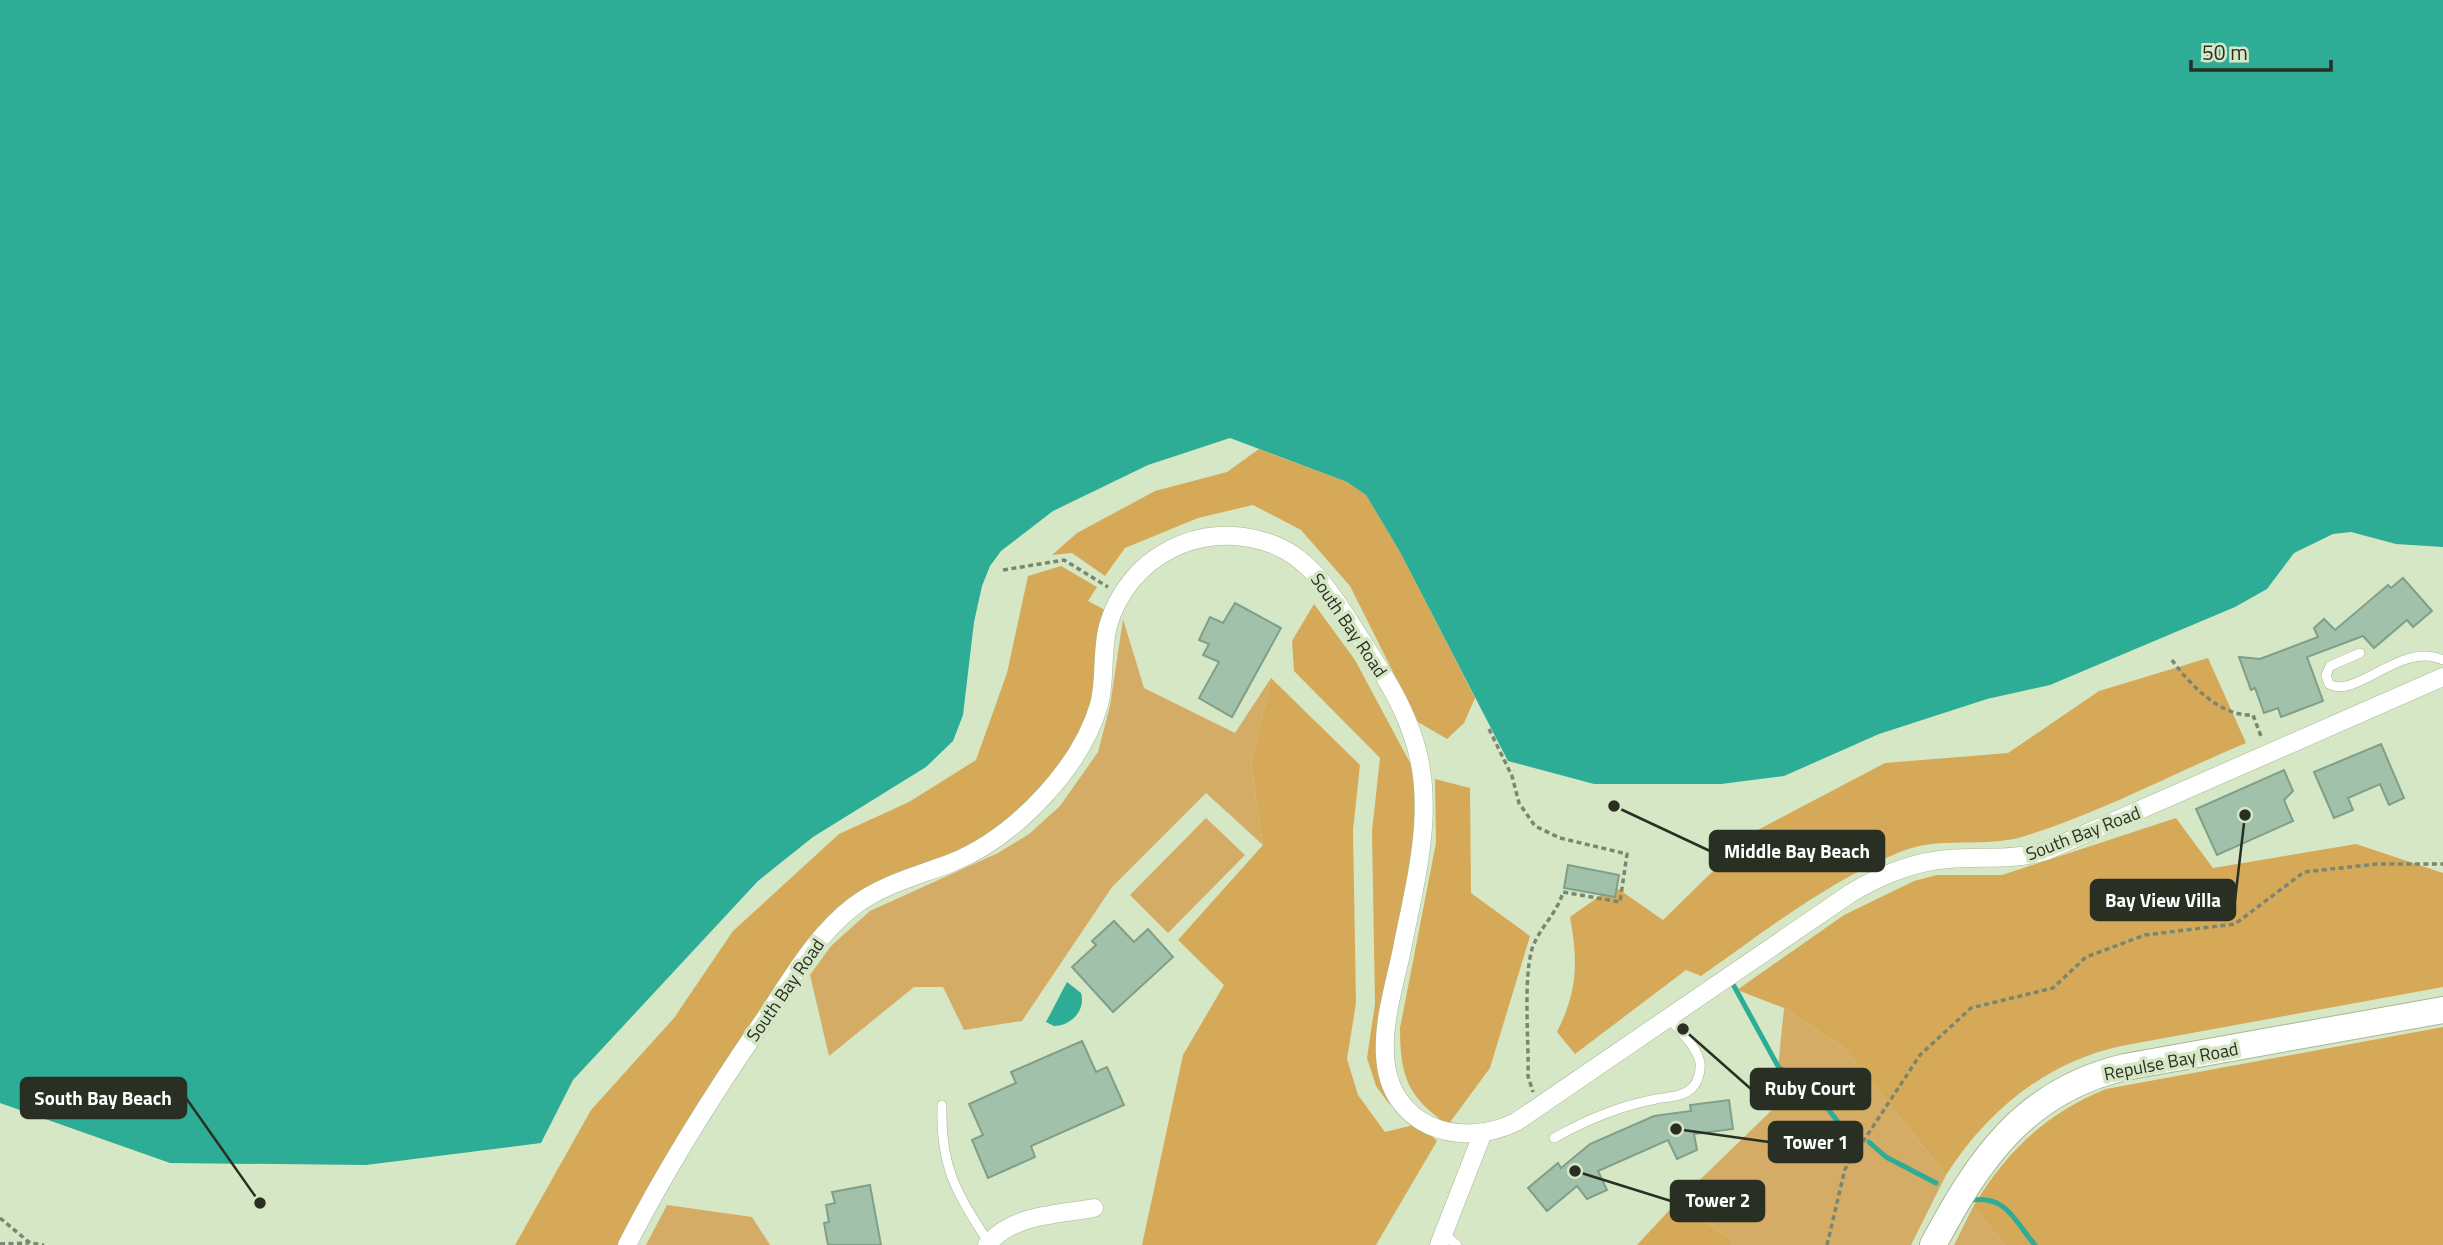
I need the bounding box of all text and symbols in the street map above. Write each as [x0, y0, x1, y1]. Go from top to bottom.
scale bar [2191, 28, 2331, 72]
text: 50 m [2202, 36, 2248, 68]
street label: South Bay Road [1304, 568, 1394, 682]
street label: South Bay Road [2022, 799, 2144, 867]
callout: Middle Bay Beach [1710, 831, 1884, 871]
text: Middle Bay Beach [1724, 836, 1870, 865]
callout: Bay View Villa [2091, 880, 2235, 920]
text: Bay View Villa [2105, 885, 2221, 914]
street label: South Bay Road [739, 933, 831, 1047]
street label: Repulse Bay Road [2102, 1035, 2240, 1087]
callout: Ruby Court [1751, 1069, 1870, 1109]
text: Ruby Court [1765, 1073, 1856, 1102]
callout: South Bay Beach [21, 1078, 186, 1118]
text: South Bay Beach [34, 1083, 172, 1112]
callout: Tower 1 [1769, 1122, 1862, 1162]
text: Tower 1 [1783, 1127, 1849, 1156]
callout: Tower 2 [1671, 1181, 1764, 1221]
text: Tower 2 [1685, 1185, 1751, 1214]

